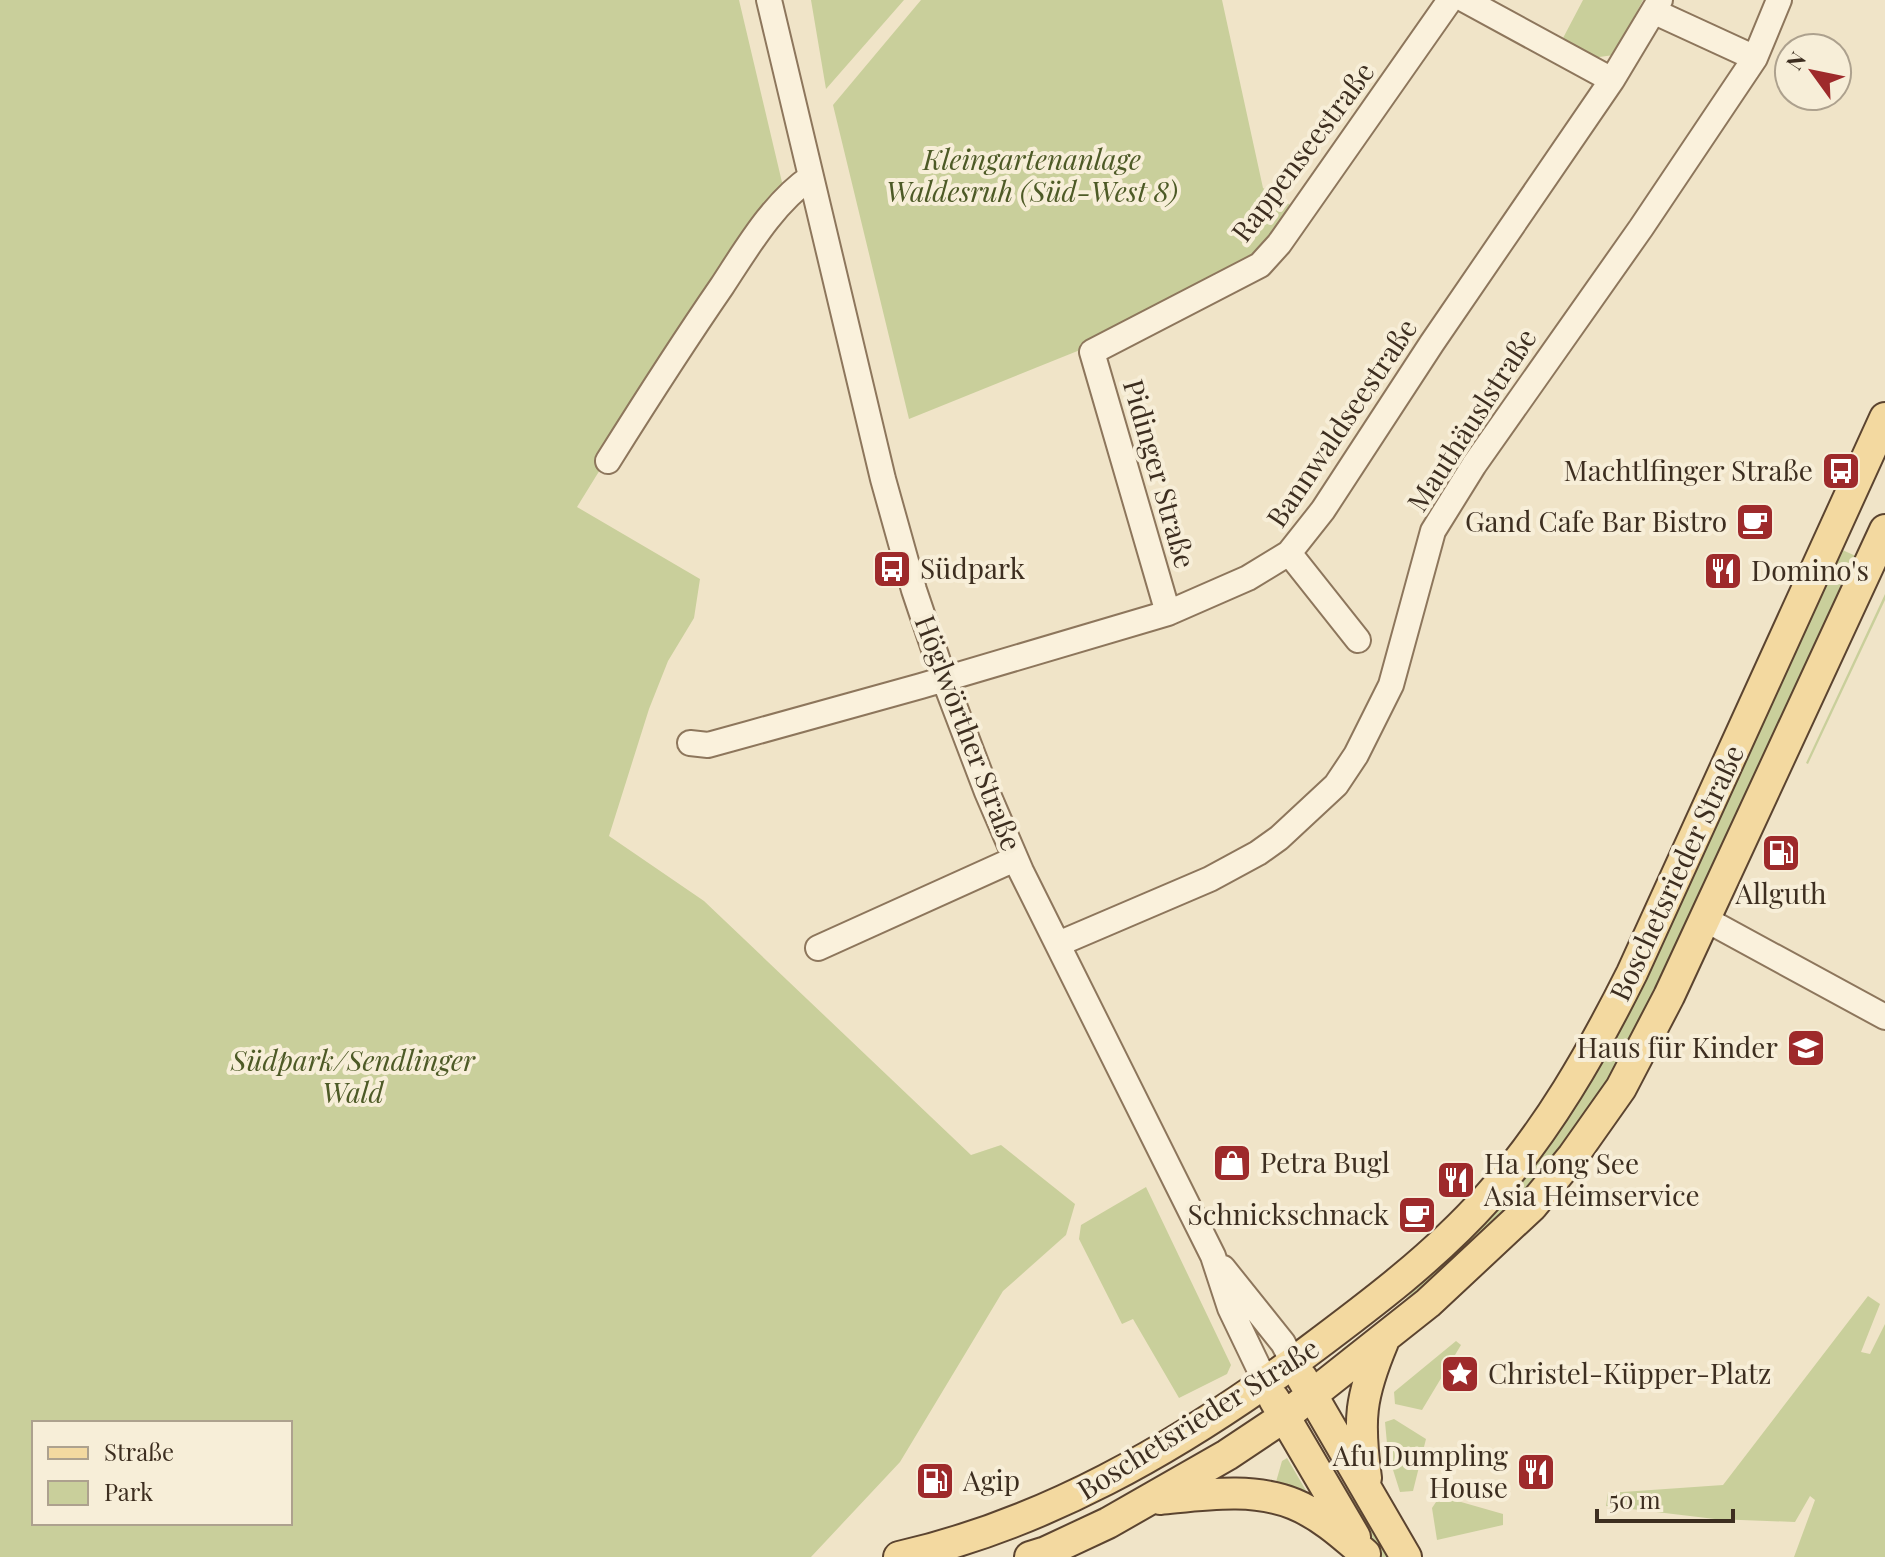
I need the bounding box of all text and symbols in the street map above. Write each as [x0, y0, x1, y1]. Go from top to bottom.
north arrow [1773, 32, 1853, 112]
text: N [1778, 46, 1812, 75]
street label: Rappenseestraße [1222, 54, 1381, 248]
park label: Kleingartenanlage Waldesruh (Süd-West 8) [886, 140, 1178, 209]
street label: Bannwaldseestraße [1257, 311, 1424, 534]
street label: Mauthäuslstraße [1398, 321, 1544, 518]
street label: Pidinger Straße [1116, 375, 1205, 572]
bus stop icon: Machtlfinger Straße [1820, 450, 1862, 492]
place label: Machtlfinger Straße [1564, 451, 1813, 488]
cafe icon: Gand Cafe Bar Bistro [1734, 501, 1776, 543]
place label: Gand Cafe Bar Bistro [1465, 502, 1727, 539]
bus stop icon: Südpark [871, 548, 913, 590]
place label: Südpark [920, 549, 1026, 586]
restaurant icon: Domino's [1702, 550, 1744, 592]
place label: Domino's [1751, 551, 1869, 588]
street label: Höglwörther Straße [907, 609, 1031, 855]
street label: Boschetsrieder Straße [1600, 739, 1751, 1006]
fuel station icon: Allguth [1760, 832, 1802, 874]
place label: Allguth [1734, 874, 1827, 911]
school or university icon: Haus für Kinder [1785, 1027, 1827, 1069]
place label: Haus für Kinder [1577, 1028, 1779, 1065]
park label: Südpark/Sendlinger Wald [230, 1041, 476, 1110]
shop icon: Petra Bugl [1211, 1142, 1253, 1184]
place label: Petra Bugl [1260, 1143, 1390, 1180]
place label: Ha Long See Asia Heimservice [1483, 1144, 1700, 1213]
restaurant icon: Ha Long See Asia Heimservice [1435, 1159, 1477, 1201]
cafe icon: Schnickschnack [1396, 1194, 1438, 1236]
place label: Schnickschnack [1188, 1195, 1390, 1232]
street label: Boschetsrieder Straße [1070, 1328, 1325, 1507]
place icon: Christel-Küpper-Platz [1439, 1353, 1481, 1395]
place label: Christel-Küpper-Platz [1488, 1354, 1771, 1391]
legend [32, 1421, 292, 1525]
text: Straße [104, 1435, 174, 1467]
place label: Afu Dumpling House [1332, 1436, 1508, 1505]
restaurant icon: Afu Dumpling House [1515, 1451, 1557, 1493]
fuel station icon: Agip [914, 1460, 956, 1502]
place label: Agip [962, 1461, 1020, 1498]
scale bar [1597, 1473, 1733, 1523]
text: Park [104, 1475, 154, 1507]
text: 50 m [1609, 1483, 1661, 1515]

